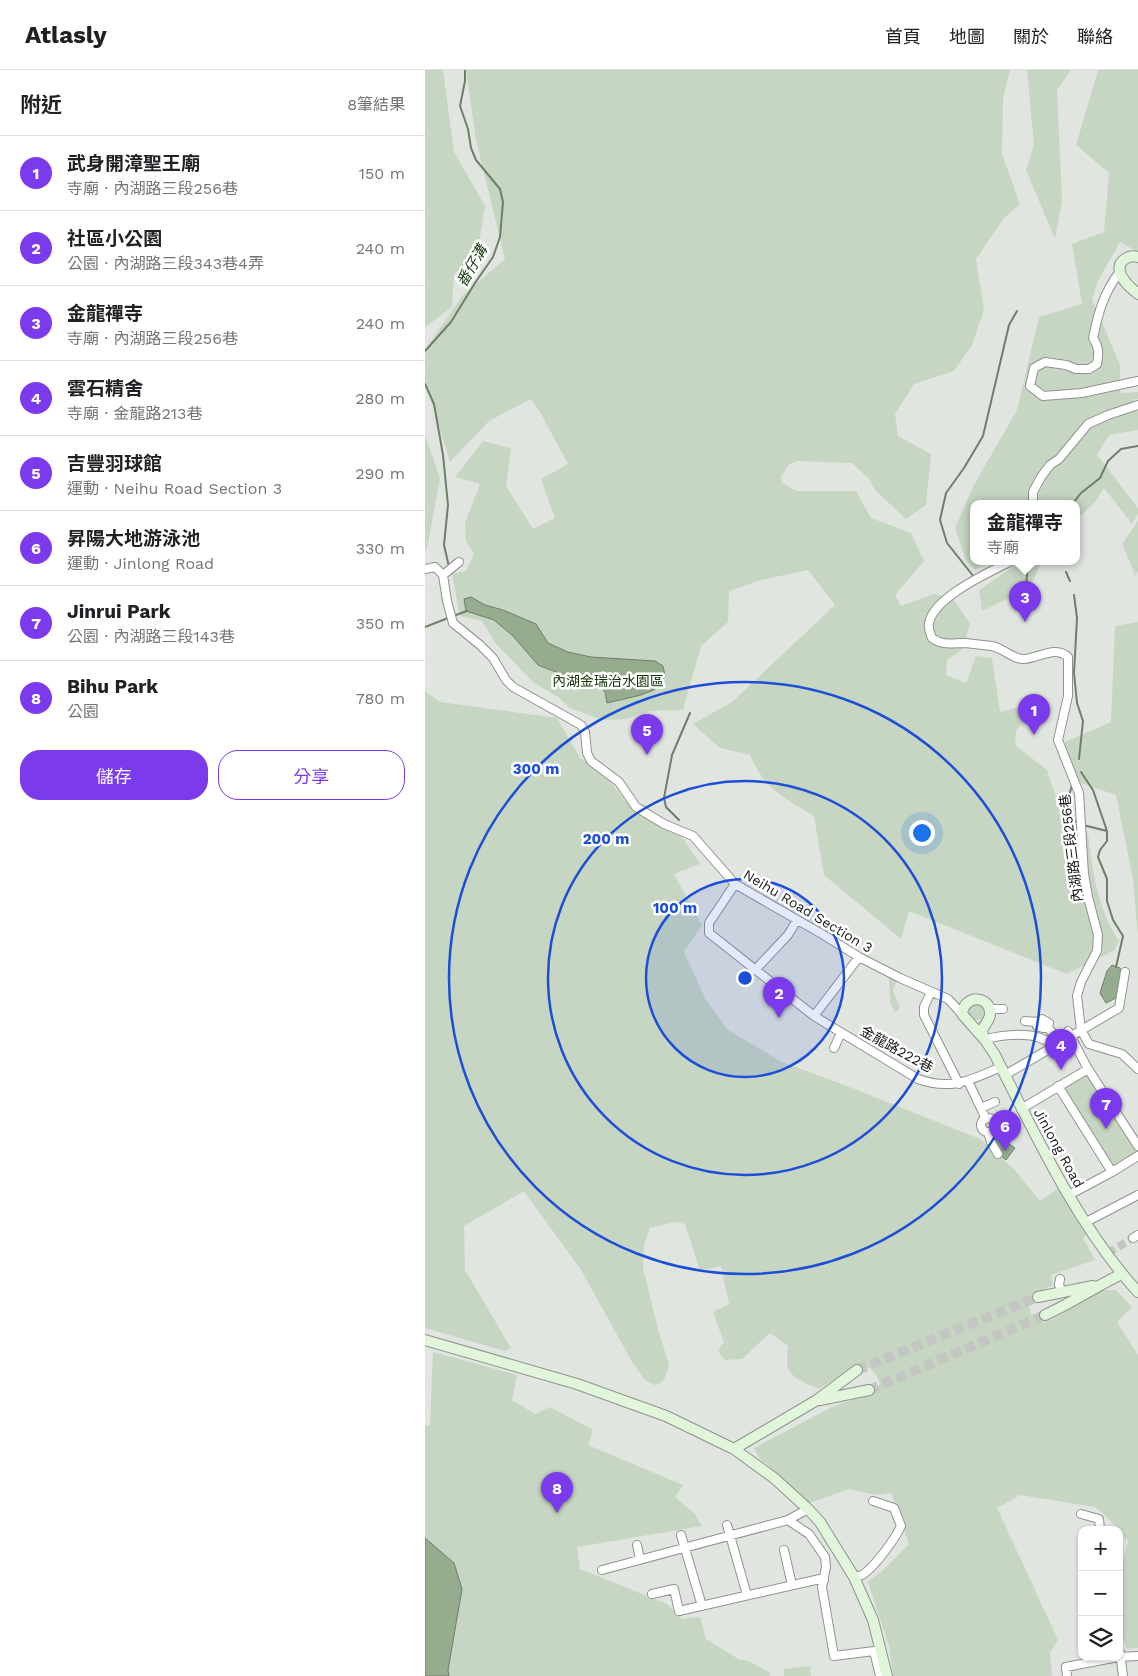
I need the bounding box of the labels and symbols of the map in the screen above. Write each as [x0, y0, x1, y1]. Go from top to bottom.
water label: 番仔溝 [453, 240, 492, 290]
pin: 3 [1009, 581, 1041, 622]
park label: 內湖金瑞治水園區 [552, 673, 664, 689]
pin: 1 [1018, 694, 1050, 735]
pin: 5 [631, 714, 663, 755]
text: 300 m [513, 760, 559, 778]
street label: 內湖路三段256巷 [1056, 793, 1086, 903]
your location [909, 820, 935, 846]
text: 200 m [583, 830, 629, 848]
street label: Neihu Road Section 3 [741, 866, 875, 956]
text: 100 m [653, 899, 697, 917]
centre of rings [736, 969, 754, 987]
pin: 2 [763, 977, 795, 1018]
street label: 金龍路222巷 [858, 1022, 936, 1076]
pin: 4 [1045, 1029, 1077, 1070]
pin: 7 [1090, 1088, 1122, 1129]
street label: Jinlong Road [1031, 1106, 1087, 1190]
pin: 6 [989, 1110, 1021, 1151]
pin: 8 [541, 1472, 573, 1513]

